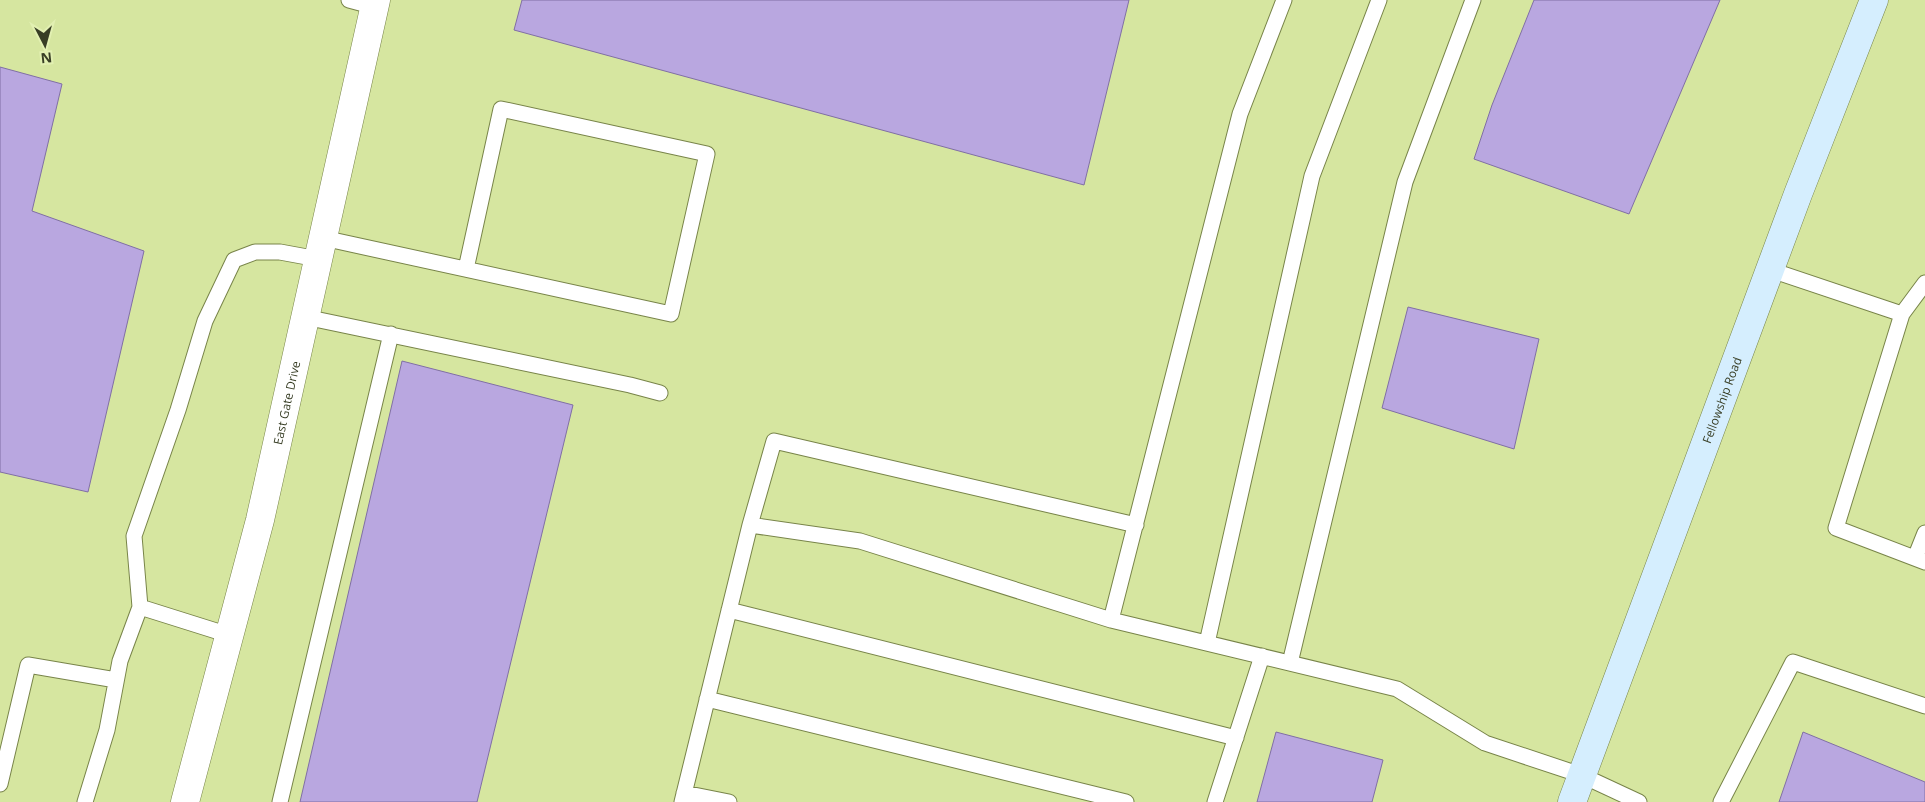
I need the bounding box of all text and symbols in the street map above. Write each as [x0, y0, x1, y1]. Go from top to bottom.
north arrow [20, 20, 70, 70]
text: N [40, 48, 53, 68]
street label: Fellowship Road [1698, 354, 1745, 445]
street label: East Gate Drive [269, 359, 304, 446]

